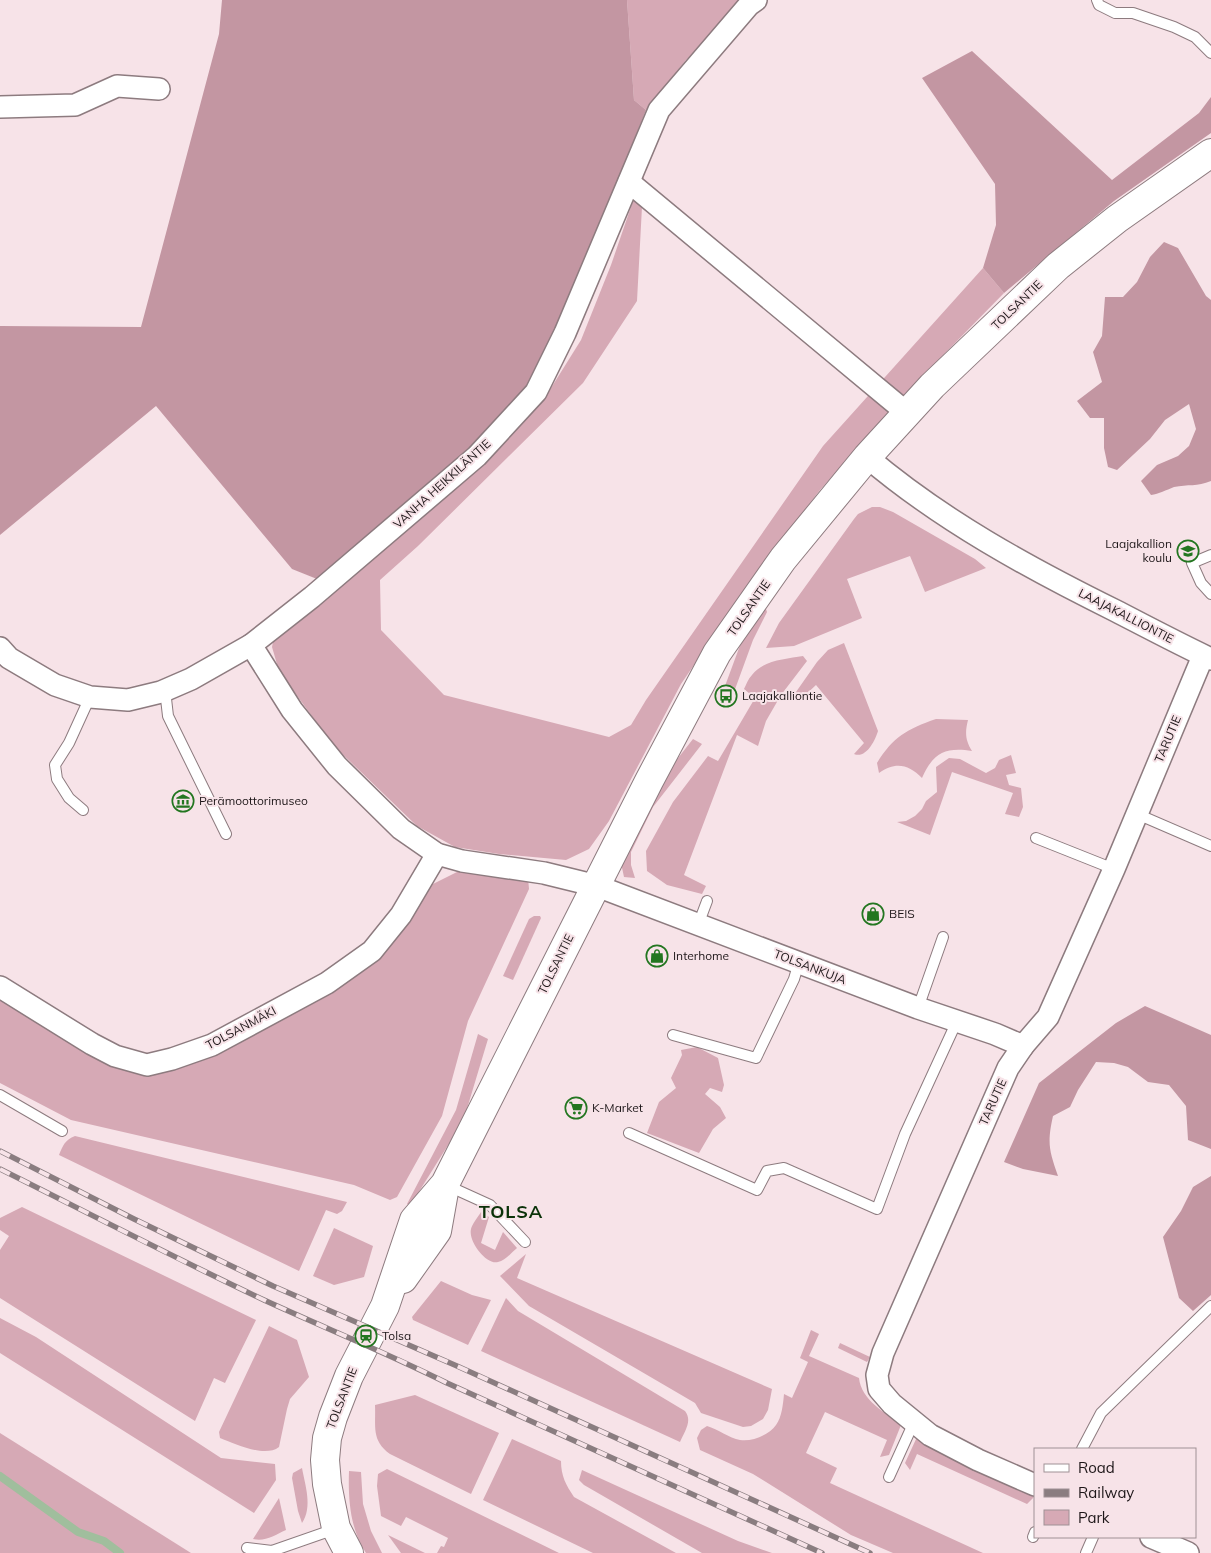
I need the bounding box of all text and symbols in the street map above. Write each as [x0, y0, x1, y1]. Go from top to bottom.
street label: TOLSANTIE [988, 277, 1045, 333]
street label: VANHA HEIKKILÄNTIE [390, 436, 493, 531]
place label: Laajakallion koulu [1105, 536, 1172, 565]
school or university icon: Laajakallion koulu [1176, 539, 1200, 563]
street label: TOLSANTIE [724, 577, 773, 639]
street label: LAAJAKALLIONTIE [1076, 585, 1176, 646]
bus stop icon: Laajakalliontie [714, 684, 738, 708]
place label: Laajakalliontie [742, 688, 822, 703]
street label: TARUTIE [1151, 713, 1184, 765]
museum icon: Perämoottorimuseo [171, 789, 195, 813]
place label: Perämoottorimuseo [199, 793, 308, 808]
shop icon: BEIS [861, 902, 885, 926]
place label: BEIS [889, 906, 915, 921]
street label: TOLSANTIE [535, 931, 577, 996]
shop icon: Interhome [645, 944, 669, 968]
street label: TOLSANKUJA [772, 946, 849, 987]
place label: Interhome [673, 948, 729, 963]
street label: TOLSANMÄKI [203, 1003, 278, 1052]
street label: TARUTIE [976, 1076, 1009, 1128]
supermarket icon: K-Market [564, 1096, 588, 1120]
place label: K-Market [592, 1100, 643, 1115]
district label: TOLSA [479, 1200, 543, 1223]
station icon: Tolsa [354, 1324, 378, 1348]
place label: Tolsa [382, 1328, 411, 1343]
street label: TOLSANTIE [323, 1365, 360, 1431]
legend [1034, 1448, 1196, 1538]
text: Road [1078, 1458, 1115, 1477]
text: Railway [1078, 1483, 1134, 1502]
text: Park [1078, 1508, 1110, 1527]

